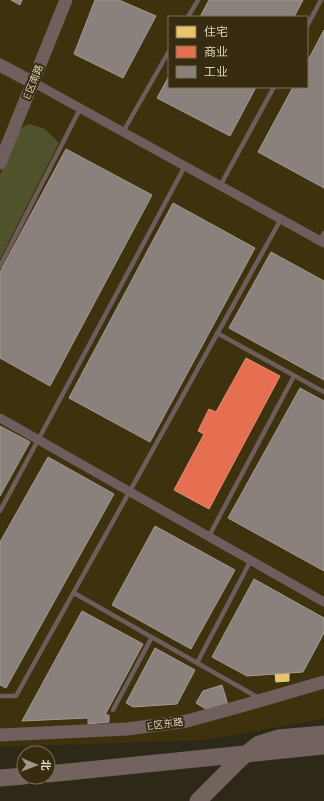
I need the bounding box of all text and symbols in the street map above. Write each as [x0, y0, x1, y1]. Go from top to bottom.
legend [168, 16, 308, 88]
text: 住宅 [204, 24, 228, 39]
text: 商业 [204, 44, 228, 59]
street label: E区南路 [20, 63, 46, 101]
text: 工业 [204, 64, 228, 79]
street label: E区东路 [146, 715, 184, 733]
north arrow [16, 745, 56, 785]
text: 北 [39, 760, 53, 771]

